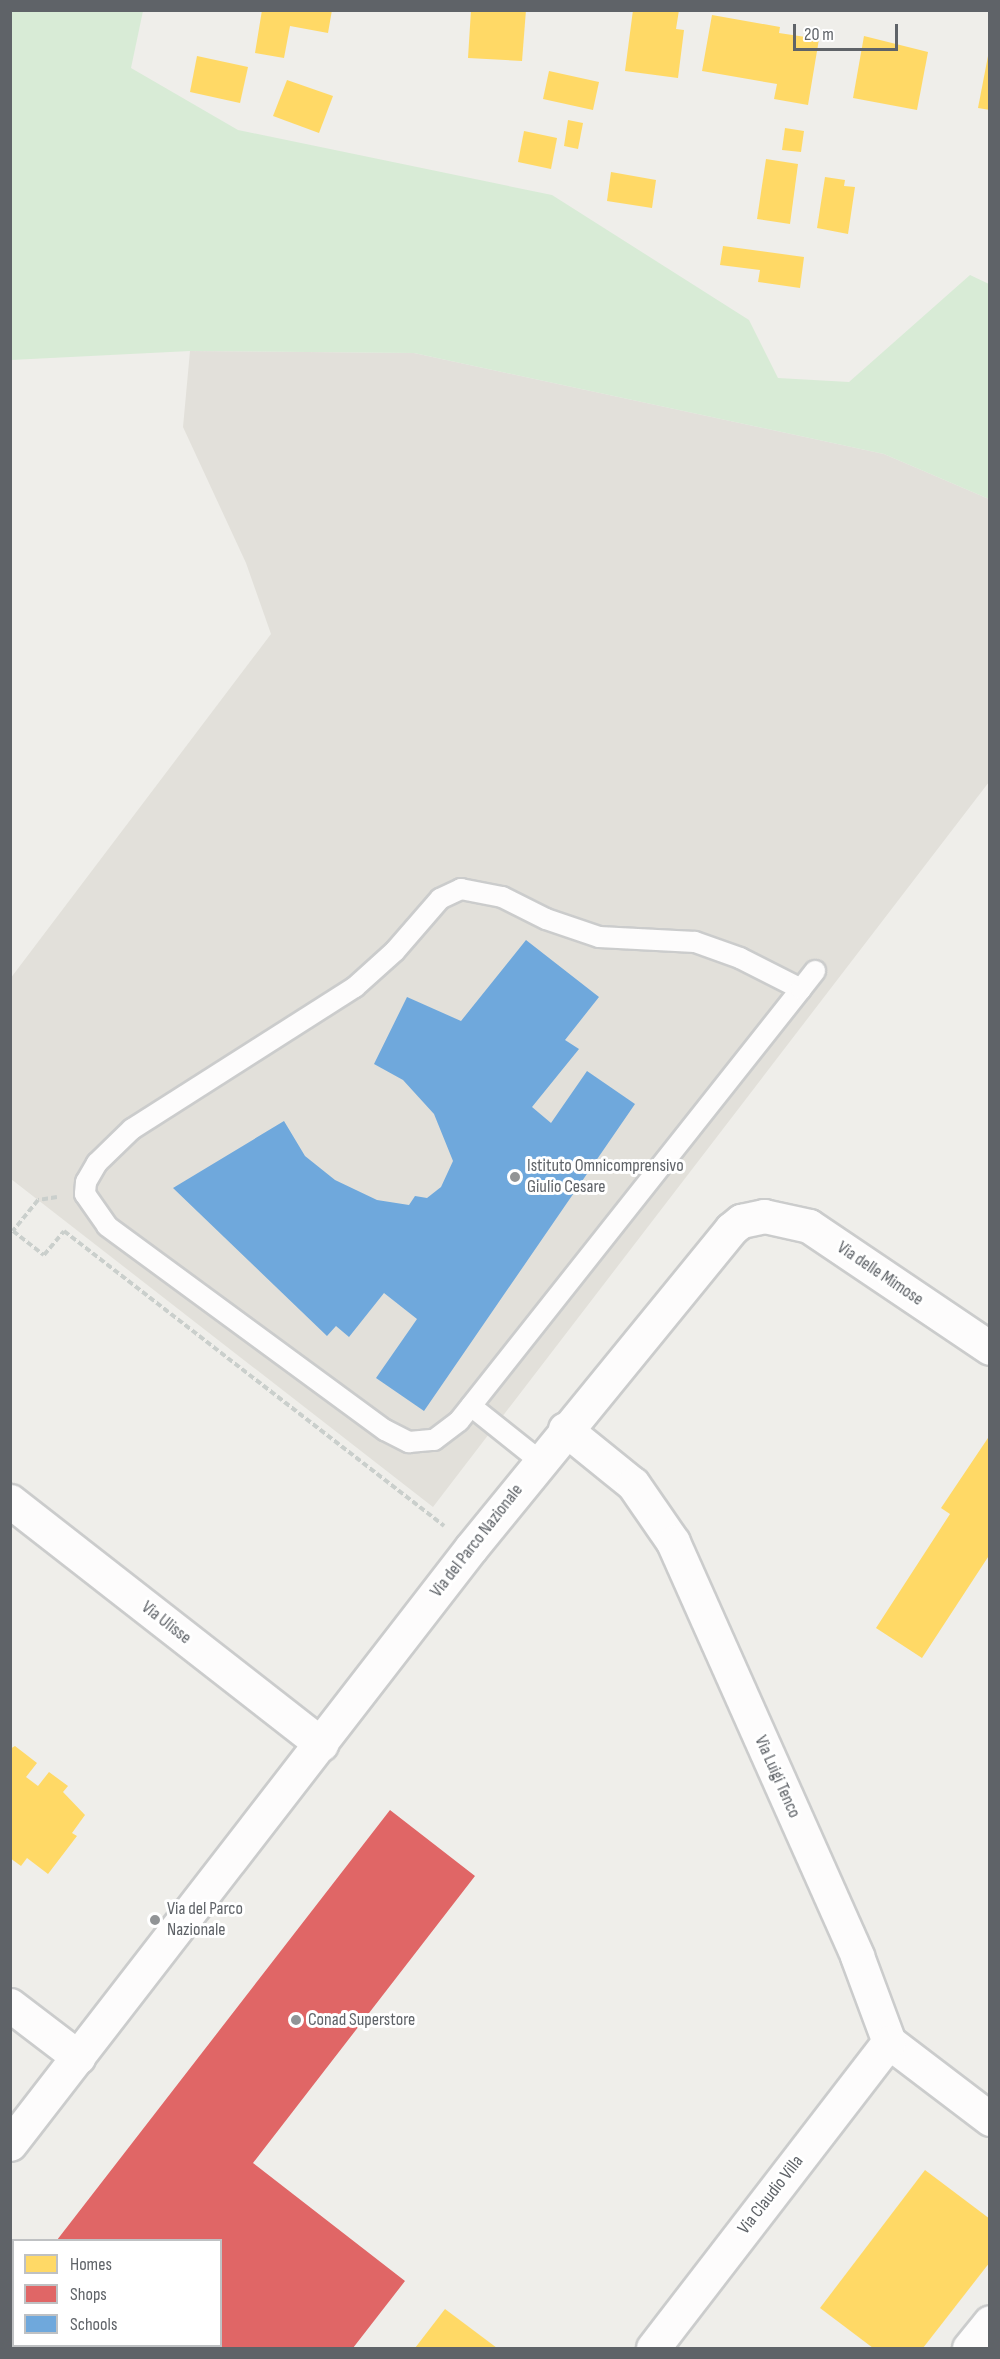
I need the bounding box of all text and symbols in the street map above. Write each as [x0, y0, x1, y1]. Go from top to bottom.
scale bar [796, 12, 901, 50]
text: 20 m [804, 24, 834, 45]
place label: Istituto Omnicomprensivo Giulio Cesare [527, 1156, 684, 1198]
marker: Istituto Omnicomprensivo Giulio Cesare [508, 1170, 522, 1184]
street label: Via delle Mimose [833, 1237, 927, 1311]
street label: Via del Parco Nazionale [426, 1480, 528, 1602]
street label: Via Ulisse [137, 1597, 195, 1649]
street label: Via Luigi Tenco [749, 1732, 805, 1822]
place label: Via del Parco Nazionale [167, 1899, 243, 1942]
marker: Via del Parco Nazionale [148, 1913, 162, 1927]
place label: Conad Superstore [308, 2009, 415, 2031]
marker: Conad Superstore [289, 2013, 303, 2027]
street label: Via Claudio Villa [734, 2151, 808, 2239]
legend [12, 2239, 222, 2347]
text: Homes [70, 2254, 112, 2275]
text: Shops [70, 2284, 107, 2305]
text: Schools [70, 2314, 117, 2335]

